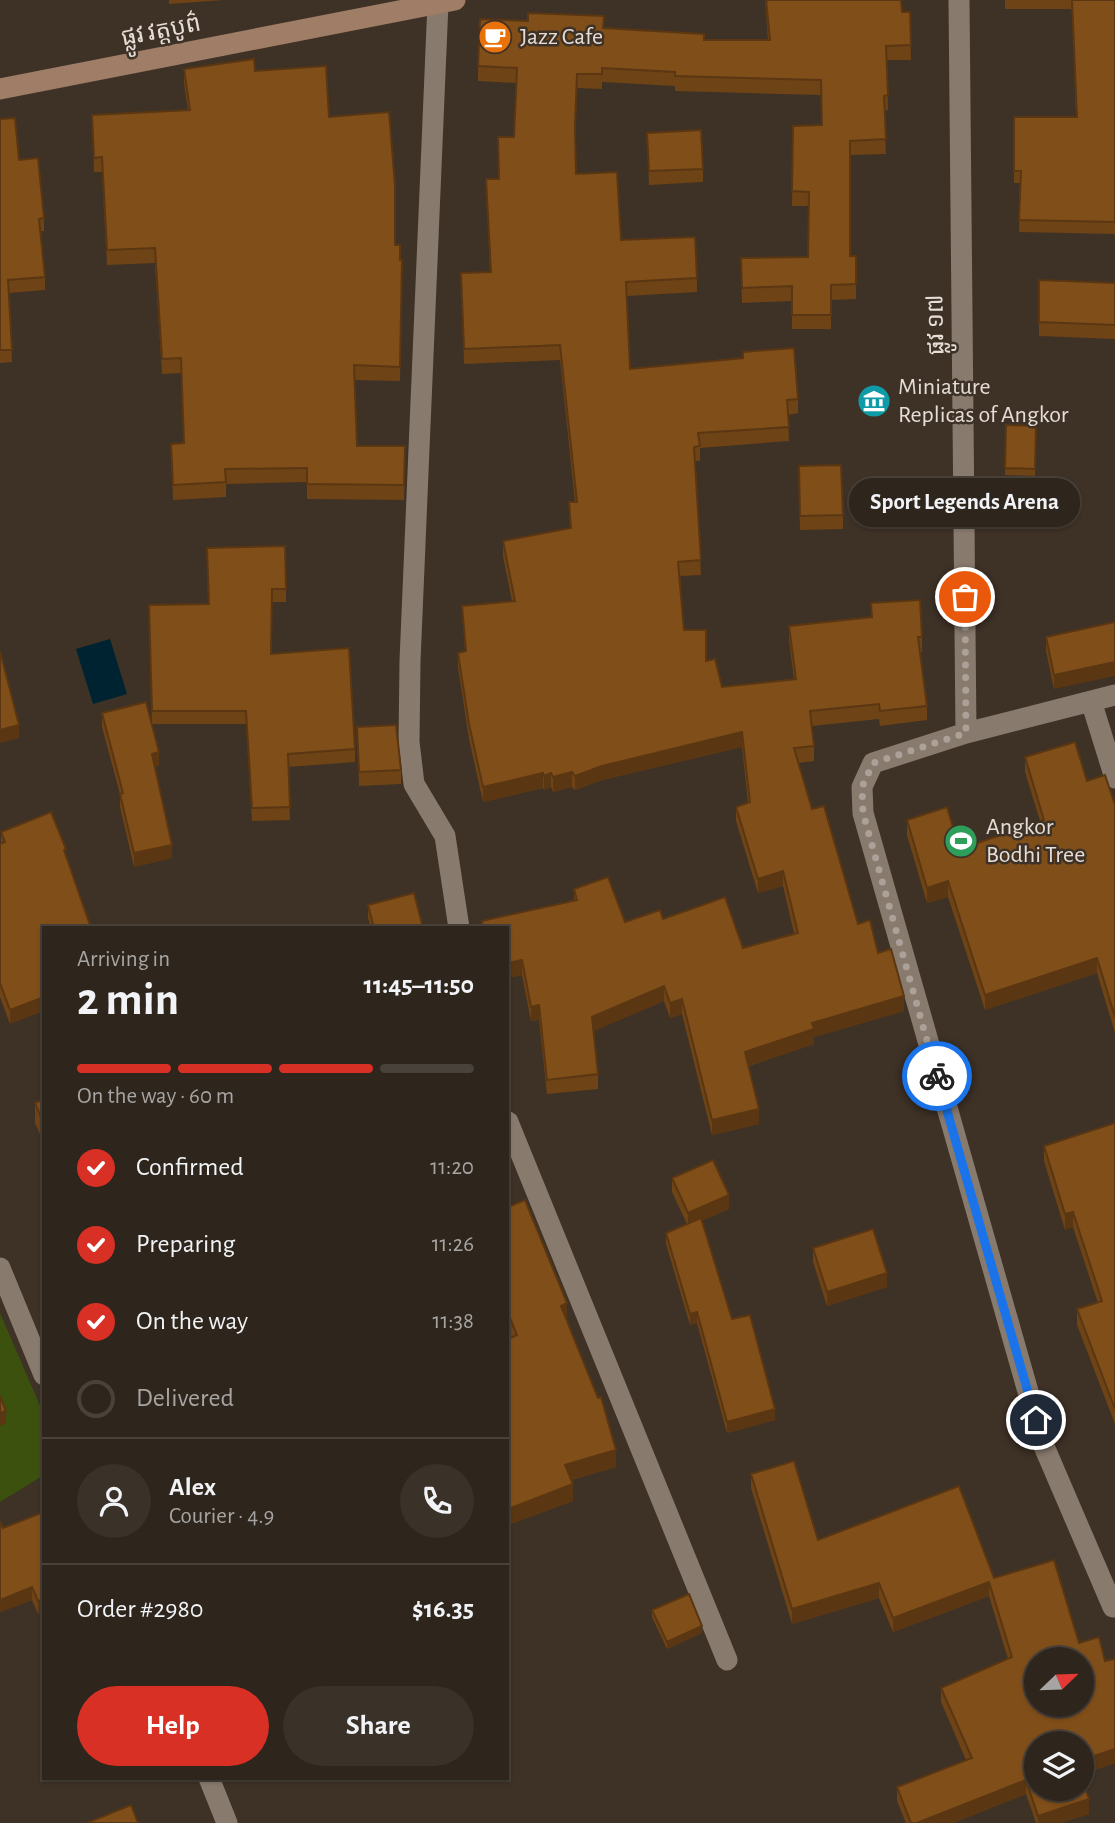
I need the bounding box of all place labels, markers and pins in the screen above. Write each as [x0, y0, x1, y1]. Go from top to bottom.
cafe icon: Jazz Cafe [476, 18, 514, 56]
place label: Jazz Cafe [520, 25, 603, 49]
place label: Miniature Replicas of Angkor [898, 375, 1069, 427]
museum icon: Miniature Replicas of Angkor [855, 382, 893, 420]
callout: Sport Legends Arena [850, 478, 1080, 527]
pin [935, 567, 995, 627]
place label: Angkor Bodhi Tree [986, 815, 1085, 867]
sports icon: Angkor Bodhi Tree [942, 822, 980, 860]
pin [1006, 1390, 1066, 1450]

